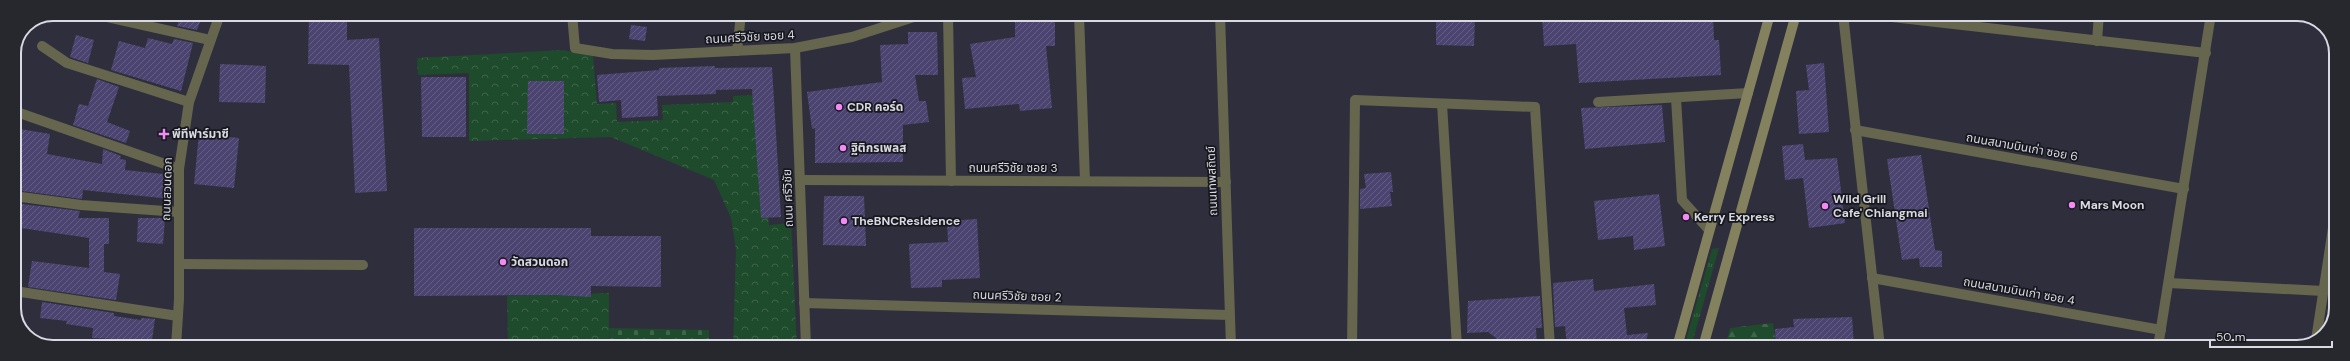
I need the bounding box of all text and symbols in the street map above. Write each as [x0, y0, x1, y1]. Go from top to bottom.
street label: ถนนศรีวิชัย ซอย 4 [705, 27, 795, 47]
place label: CDR คอร์ด [847, 99, 903, 115]
marker: CDR คอร์ด [834, 102, 844, 112]
place label: พีทีฟาร์มาซี [172, 126, 229, 142]
marker: พีทีฟาร์มาซี [159, 129, 169, 139]
street label: ถนนสนามบินเก่า ซอย 6 [1965, 129, 2079, 165]
place label: ฐิติกรเพลส [851, 140, 906, 156]
marker: ฐิติกรเพลส [838, 143, 848, 153]
street label: ถนนเทพสถิตย์ [1203, 146, 1221, 216]
street label: ถนนสวนดอก [158, 157, 176, 221]
street label: ถนนศรีวิชัย ซอย 3 [968, 160, 1058, 176]
street label: ถนน ศรีวิชัย [779, 169, 797, 227]
place label: Wild Grill Cafe' Chiangmai [1833, 191, 1928, 221]
place label: Mars Moon [2080, 197, 2144, 213]
marker: Mars Moon [2067, 200, 2077, 210]
marker: Wild Grill Cafe' Chiangmai [1820, 201, 1830, 211]
place label: Kerry Express [1694, 209, 1775, 225]
marker: Kerry Express [1681, 212, 1691, 222]
place label: TheBNCResidence [852, 213, 960, 229]
marker: TheBNCResidence [839, 216, 849, 226]
place label: วัดสวนดอก [511, 254, 568, 270]
marker: วัดสวนดอก [498, 257, 508, 267]
street label: ถนนสนามบินเก่า ซอย 4 [1962, 273, 2076, 309]
street label: ถนนศรีวิชัย ซอย 2 [972, 286, 1062, 306]
scale bar [2210, 323, 2332, 349]
text: 50 m [2216, 329, 2245, 345]

